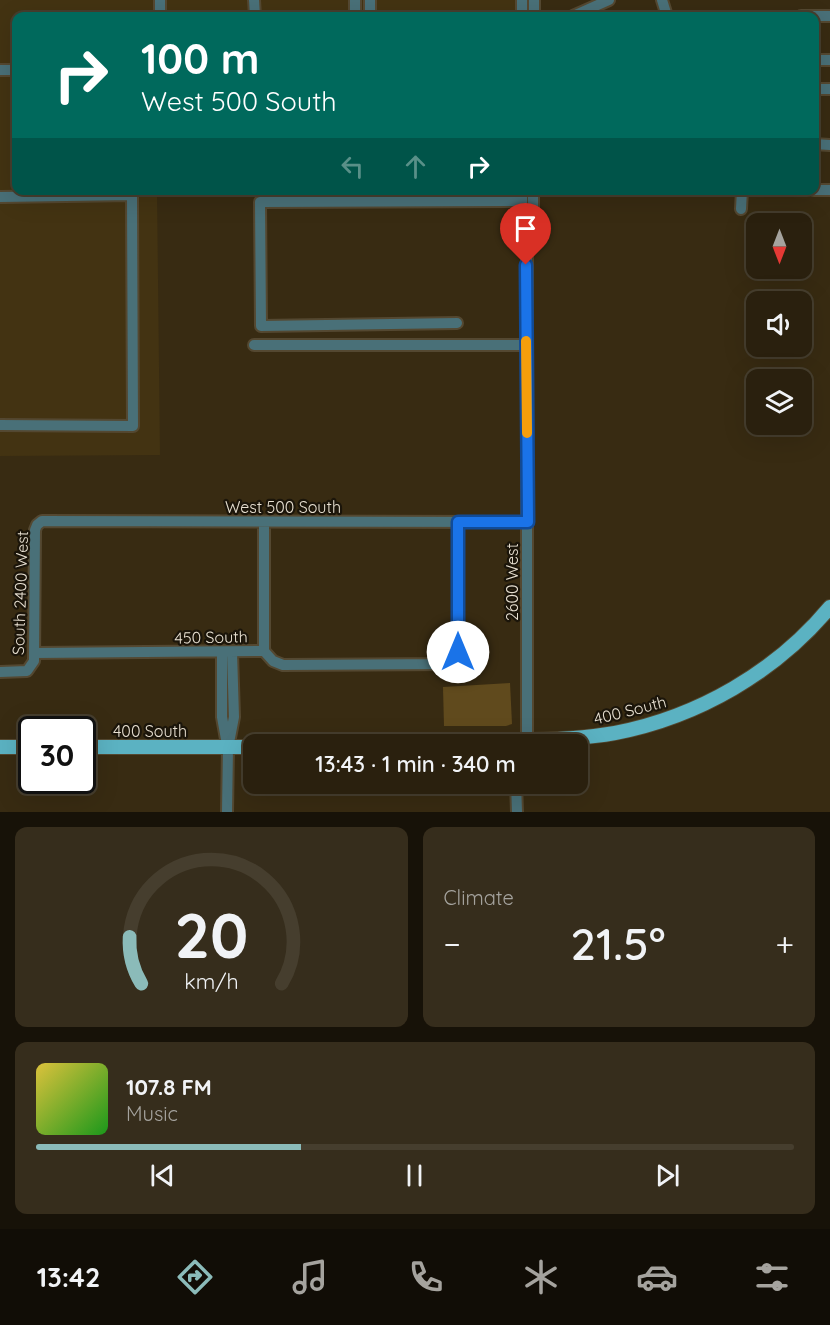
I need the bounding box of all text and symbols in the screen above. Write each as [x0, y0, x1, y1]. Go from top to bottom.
text: 100 m [141, 32, 259, 85]
icon: right [42, 36, 120, 114]
text: West 500 South [141, 84, 337, 118]
icon: left [336, 150, 369, 183]
icon: ahead [399, 150, 432, 183]
icon: right [462, 150, 495, 183]
pin [500, 203, 551, 265]
icon: arrive [509, 212, 542, 245]
north arrow [746, 213, 812, 279]
map controls [746, 213, 812, 435]
button: sound [746, 291, 812, 357]
button: layers [746, 369, 812, 435]
street label: West 500 South [225, 497, 341, 517]
street label: South 2400 West [8, 531, 32, 655]
street label: 2600 West [502, 543, 522, 621]
position arrow [426, 620, 490, 684]
street label: 450 South [174, 626, 248, 648]
street label: 400 South [592, 691, 668, 729]
speed limit sign: 30 [18, 716, 96, 794]
street label: 400 South [113, 721, 187, 741]
text: 13:43 · 1 min · 340 m [315, 750, 516, 778]
text: Climate [444, 885, 514, 910]
text: 20 [174, 896, 248, 974]
text: 21.5° [571, 915, 666, 971]
text: − [444, 923, 461, 964]
text: + [775, 923, 794, 964]
text: km/h [184, 968, 238, 994]
text: 107.8 FM [126, 1073, 212, 1101]
text: Music [126, 1101, 178, 1126]
icon: previous [146, 1159, 179, 1192]
icon: pause [398, 1159, 431, 1192]
icon: next [651, 1159, 684, 1192]
icon: directions [174, 1256, 216, 1298]
icon: music [289, 1256, 331, 1298]
icon: phone [405, 1256, 447, 1298]
icon: climate [520, 1256, 562, 1298]
icon: car [636, 1256, 678, 1298]
icon: filters [751, 1256, 793, 1298]
text: 13:42 [37, 1260, 100, 1294]

